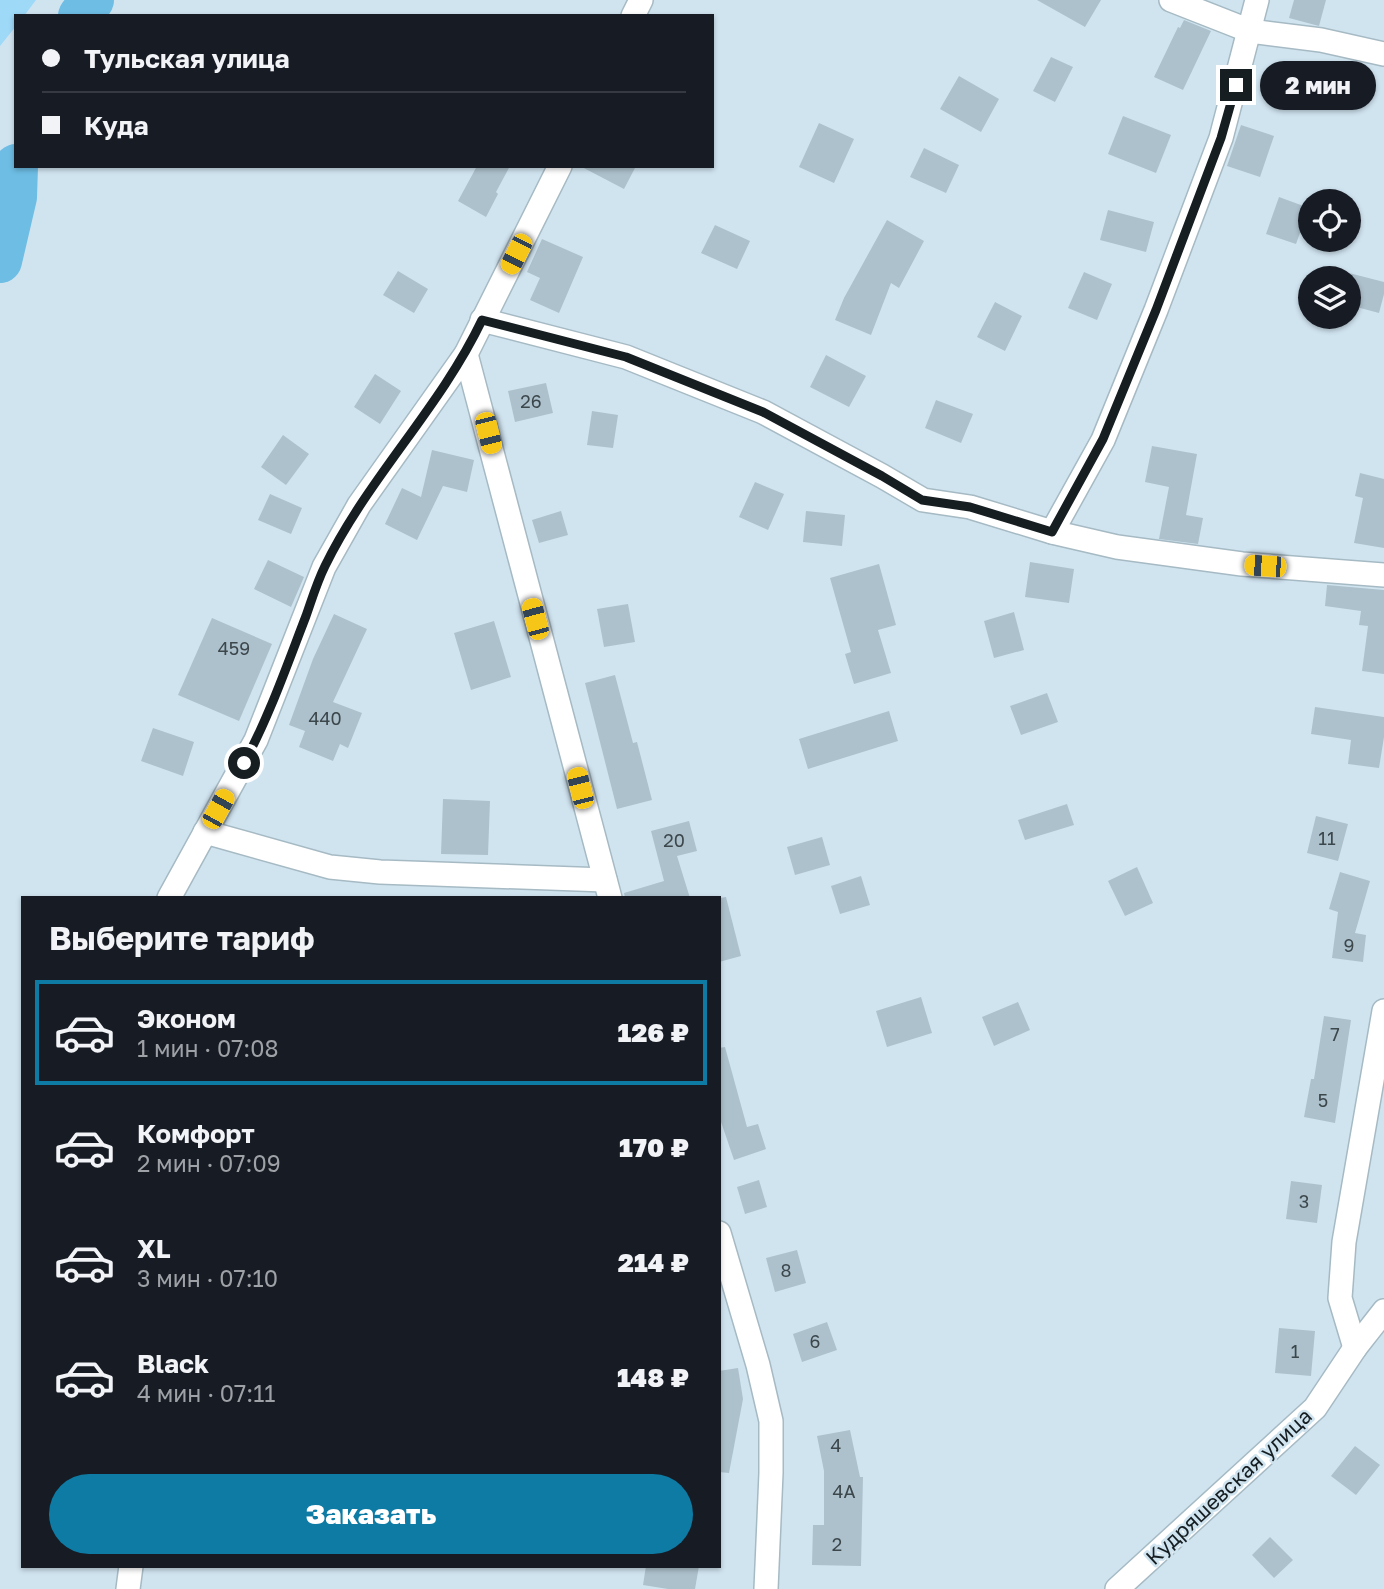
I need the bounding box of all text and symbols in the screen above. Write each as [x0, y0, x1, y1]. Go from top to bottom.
text: Тульская улица [84, 43, 290, 74]
callout: 2 мин [1260, 60, 1376, 110]
route end [1220, 69, 1252, 101]
text: 2 мин [1285, 71, 1351, 99]
text: Куда [84, 110, 149, 141]
map controls [1298, 189, 1361, 329]
button: locate [1298, 189, 1361, 252]
car [498, 231, 535, 277]
button: layers [1298, 266, 1361, 329]
house number: 26 [520, 390, 542, 412]
car [473, 410, 504, 456]
car [1244, 554, 1287, 578]
car [520, 596, 551, 642]
house number: 459 [218, 637, 250, 659]
house number: 440 [308, 707, 342, 729]
route start [228, 747, 260, 779]
car [565, 765, 596, 811]
car [199, 786, 238, 832]
house number: 11 [1318, 827, 1336, 849]
house number: 20 [663, 829, 685, 851]
text: Выберите тариф [49, 919, 315, 957]
house number: 9 [1344, 934, 1354, 956]
icon: car [53, 1001, 116, 1064]
text: Эконом [137, 1003, 236, 1034]
text: 126 ₽ [617, 1017, 689, 1048]
house number: 7 [1330, 1023, 1340, 1045]
text: 1 мин · 07:08 [137, 1034, 279, 1062]
house number: 5 [1318, 1089, 1328, 1111]
icon: car [53, 1116, 116, 1179]
text: Комфорт [137, 1118, 255, 1149]
text: 170 ₽ [619, 1132, 689, 1163]
text: 2 мин · 07:09 [137, 1149, 281, 1177]
house number: 3 [1299, 1190, 1309, 1212]
icon: car [53, 1231, 116, 1294]
text: XL [137, 1233, 171, 1264]
text: 214 ₽ [618, 1247, 689, 1278]
house number: 8 [781, 1259, 791, 1281]
text: 3 мин · 07:10 [137, 1264, 278, 1292]
house number: 6 [810, 1330, 820, 1352]
house number: 1 [1291, 1340, 1300, 1362]
icon: car [53, 1346, 116, 1409]
text: Black [137, 1348, 209, 1379]
text: 148 ₽ [617, 1362, 689, 1393]
text: 4 мин · 07:11 [137, 1379, 275, 1407]
street label: Кудряшевская улица [1140, 1403, 1317, 1570]
house number: 4 [831, 1434, 842, 1456]
button: Заказать [49, 1474, 693, 1554]
house number: 4А [832, 1480, 856, 1502]
house number: 2 [832, 1533, 842, 1555]

